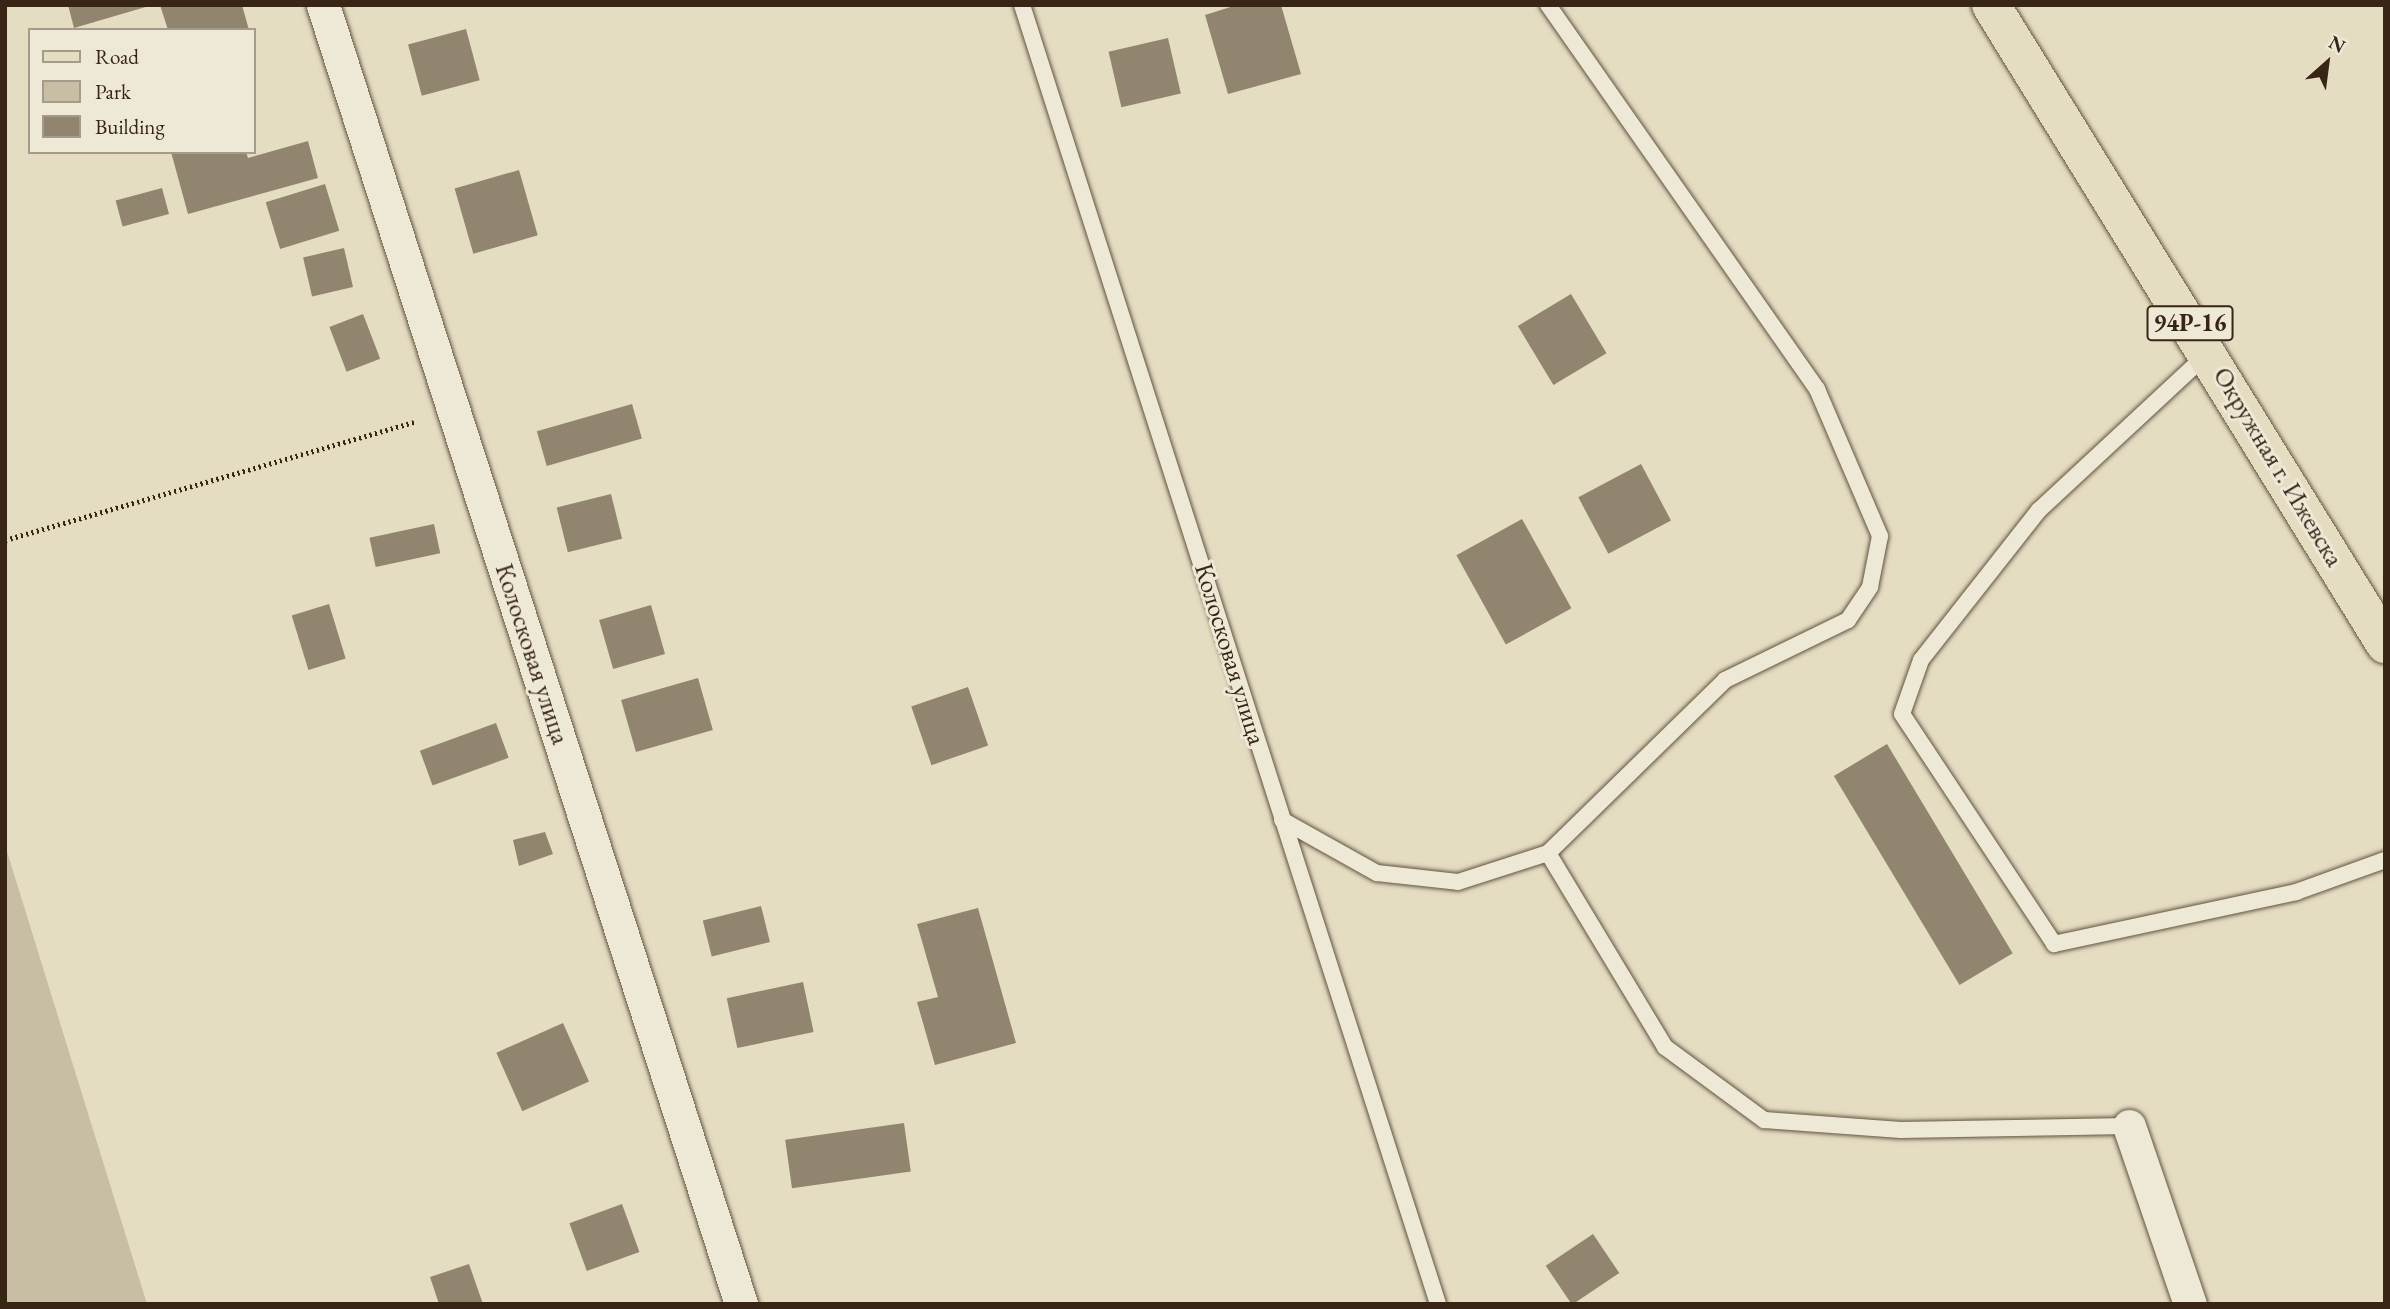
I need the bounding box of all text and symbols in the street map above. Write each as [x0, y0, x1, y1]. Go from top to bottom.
legend [28, 28, 256, 154]
north arrow [2292, 28, 2362, 98]
text: N [2324, 29, 2350, 59]
text: Road [95, 43, 139, 70]
text: Park [95, 78, 131, 105]
text: Building [95, 113, 165, 140]
road number: 94Р-16 [2146, 302, 2234, 344]
street label: Окружная г. Ижевска [2206, 362, 2350, 572]
street label: Колосковая улица [1188, 559, 1272, 749]
street label: Колосковая улица [488, 560, 576, 748]

